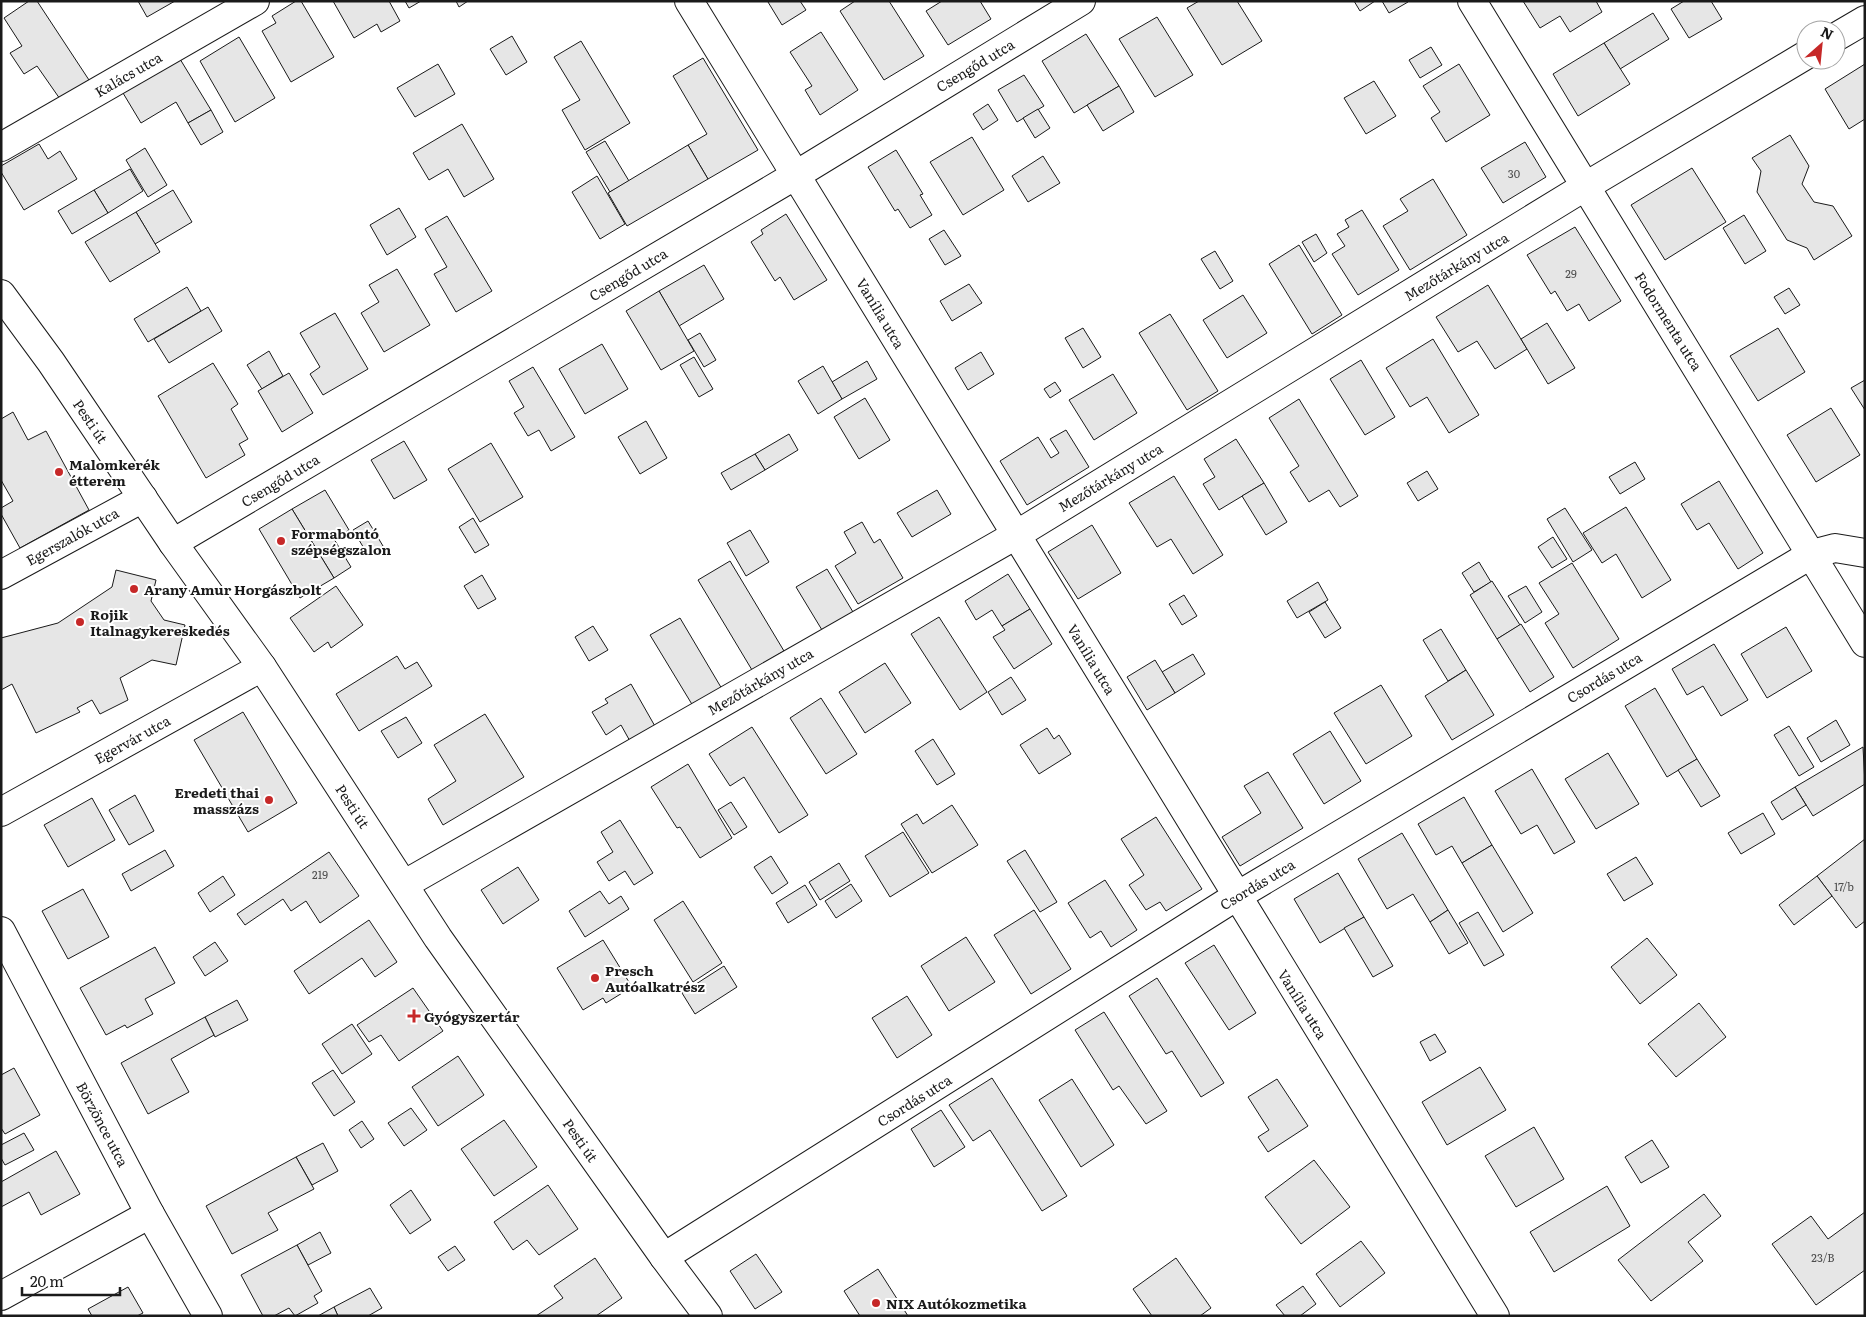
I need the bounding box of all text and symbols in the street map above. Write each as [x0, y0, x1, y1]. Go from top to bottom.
north arrow [1796, 20, 1846, 70]
text: N [1818, 21, 1837, 44]
street label: Csengőd utca [932, 34, 1018, 96]
street label: Kalács utca [91, 46, 166, 101]
house number: 30 [1508, 165, 1520, 181]
street label: Mezőtárkány utca [1400, 227, 1512, 305]
street label: Csengőd utca [585, 243, 671, 305]
house number: 29 [1565, 265, 1577, 281]
street label: Fodormenta utca [1631, 268, 1708, 375]
street label: Vanília utca [852, 274, 910, 352]
street label: Pesti út [69, 395, 113, 447]
street label: Mezőtárkány utca [1054, 438, 1166, 516]
street label: Csengőd utca [237, 449, 323, 511]
place label: Malomkerék étterem [69, 454, 161, 490]
marker: Malomkerék étterem [53, 466, 65, 478]
street label: Egerszalók utca [22, 502, 122, 570]
place label: Formabontó szépségszalon [291, 523, 391, 559]
marker: Formabontó szépségszalon [275, 535, 287, 547]
place label: Arany Amur Horgászbolt [144, 579, 322, 599]
marker: Arany Amur Horgászbolt [128, 583, 140, 595]
place label: Rojik Italnagykereskedés [90, 604, 230, 640]
marker: Rojik Italnagykereskedés [74, 616, 86, 628]
street label: Vanília utca [1063, 620, 1121, 698]
street label: Mezőtárkány utca [704, 642, 817, 719]
street label: Csordás utca [1563, 647, 1646, 707]
street label: Egervár utca [91, 710, 174, 768]
street label: Pesti út [331, 780, 375, 832]
place label: Eredeti thai masszázs [174, 782, 259, 818]
marker: Eredeti thai masszázs [263, 794, 275, 806]
street label: Csordás utca [1216, 854, 1299, 914]
house number: 219 [312, 866, 328, 882]
house number: 17/b [1834, 878, 1854, 894]
place label: Presch Autóalkatrész [605, 960, 705, 996]
street label: Vanília utca [1274, 965, 1333, 1043]
marker: Presch Autóalkatrész [589, 972, 601, 984]
place label: Gyógyszertár [424, 1006, 520, 1026]
marker: Gyógyszertár [408, 1010, 420, 1022]
street label: Csordás utca [873, 1069, 955, 1131]
street label: Börzönce utca [72, 1078, 134, 1170]
street label: Pesti út [559, 1114, 603, 1166]
house number: 23/B [1811, 1249, 1835, 1265]
scale bar [22, 1264, 120, 1296]
text: 20 m [30, 1269, 64, 1292]
place label: NIX Autókozmetika [886, 1293, 1027, 1313]
marker: NIX Autókozmetika [870, 1297, 882, 1309]

